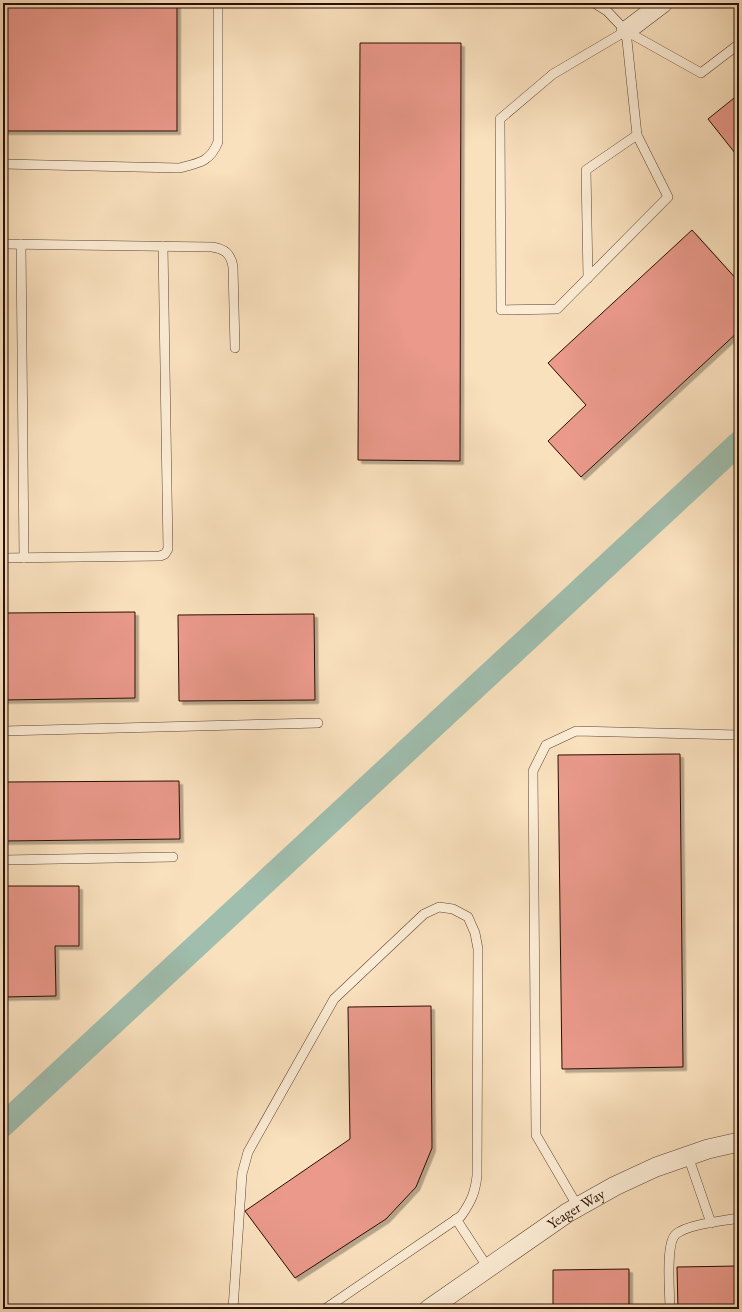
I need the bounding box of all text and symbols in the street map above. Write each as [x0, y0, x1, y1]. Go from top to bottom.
street label: Yeager Way [543, 1184, 608, 1233]

